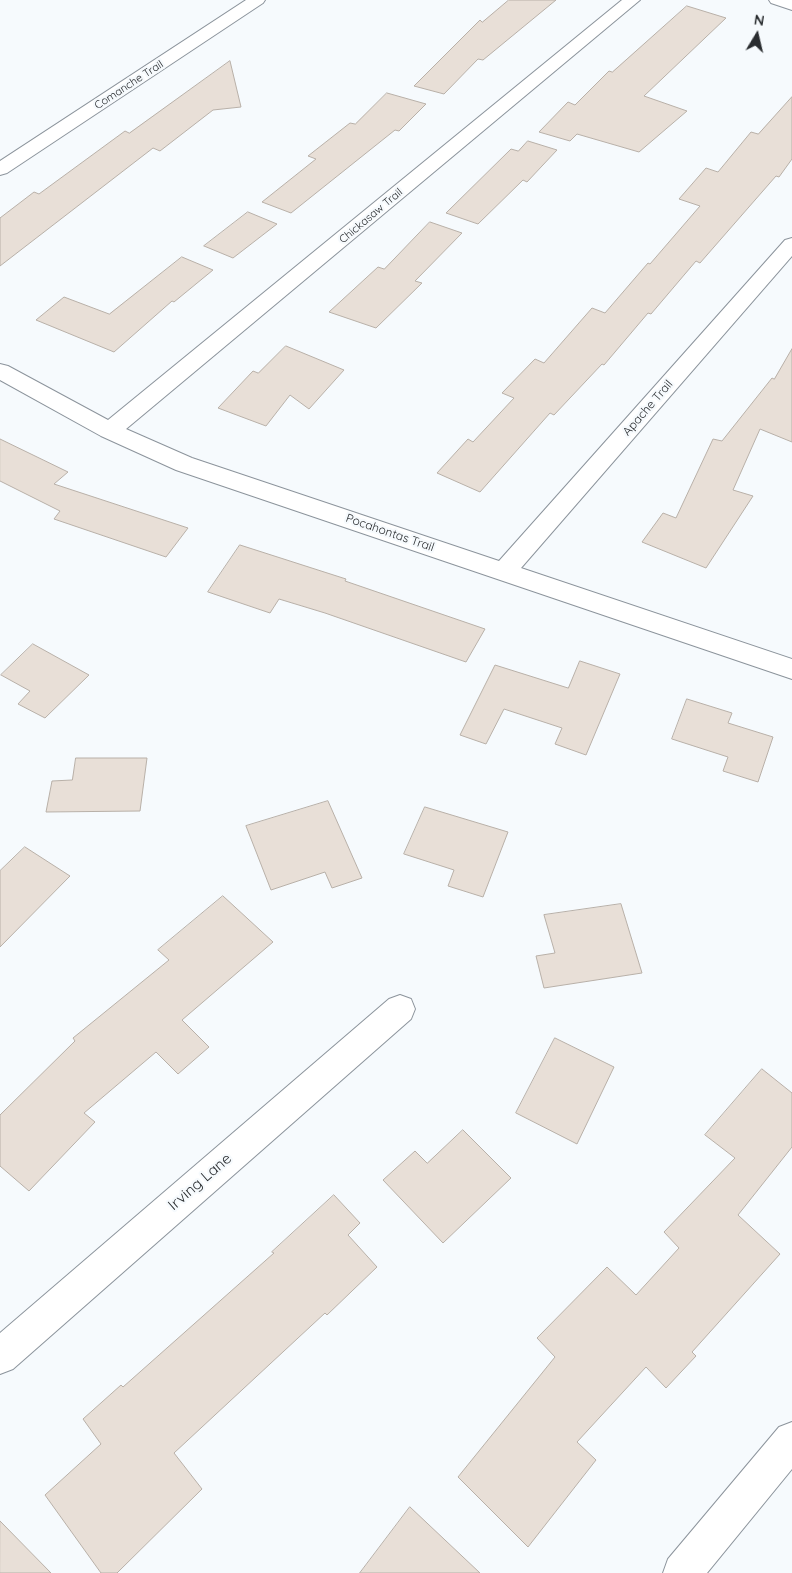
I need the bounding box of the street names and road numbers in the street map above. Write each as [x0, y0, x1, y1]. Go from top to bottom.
street label: Comanche Trail [92, 58, 166, 112]
street label: Chickasaw Trail [337, 186, 405, 246]
street label: Apache Trail [620, 377, 676, 439]
street label: Pocahontas Trail [344, 511, 436, 555]
street label: Irving Lane [165, 1150, 235, 1214]

